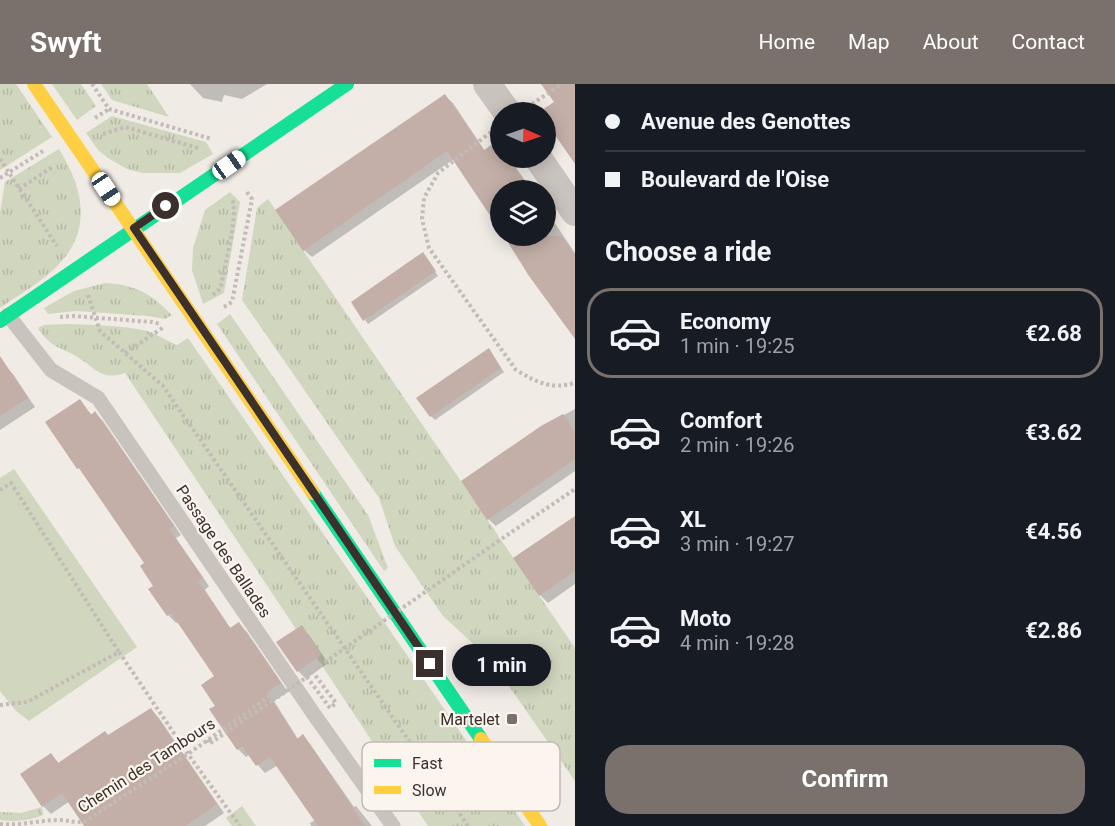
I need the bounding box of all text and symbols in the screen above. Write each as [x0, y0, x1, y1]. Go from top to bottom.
text: Swyft [30, 26, 102, 59]
text: Home [759, 30, 815, 54]
text: Map [848, 30, 890, 54]
text: About [923, 30, 979, 54]
text: Contact [1012, 30, 1085, 54]
north arrow [490, 102, 556, 168]
map controls [490, 102, 556, 246]
text: Avenue des Genottes [641, 109, 851, 134]
car [209, 147, 249, 183]
text: Boulevard de l'Oise [641, 167, 829, 192]
car [88, 169, 124, 209]
button: layers [490, 180, 556, 246]
route start [152, 192, 179, 219]
text: Choose a ride [605, 236, 771, 268]
icon: car [608, 306, 662, 360]
text: Economy [680, 309, 771, 334]
text: €2.68 [1025, 321, 1082, 346]
text: 1 min · 19:25 [680, 334, 795, 358]
icon: car [608, 405, 662, 459]
text: Comfort [680, 408, 762, 433]
text: €3.62 [1025, 420, 1082, 445]
text: 2 min · 19:26 [680, 433, 795, 457]
street label: Passage des Ballades [172, 481, 275, 621]
icon: car [608, 504, 662, 558]
text: XL [680, 507, 706, 532]
text: €4.56 [1025, 519, 1082, 544]
text: 3 min · 19:27 [680, 532, 795, 556]
icon: car [608, 603, 662, 657]
text: Moto [680, 606, 731, 631]
text: €2.86 [1025, 618, 1082, 643]
text: 4 min · 19:28 [680, 631, 795, 655]
callout: 1 min [451, 643, 550, 685]
route end [416, 650, 443, 677]
text: 1 min [476, 653, 527, 677]
place label: Martelet [440, 710, 500, 729]
marker: Martelet [505, 712, 519, 726]
street label: Chemin des Tambours [74, 714, 218, 817]
legend [362, 742, 560, 811]
button: Confirm [605, 745, 1085, 814]
text: Fast [412, 754, 443, 773]
text: Slow [412, 781, 447, 800]

